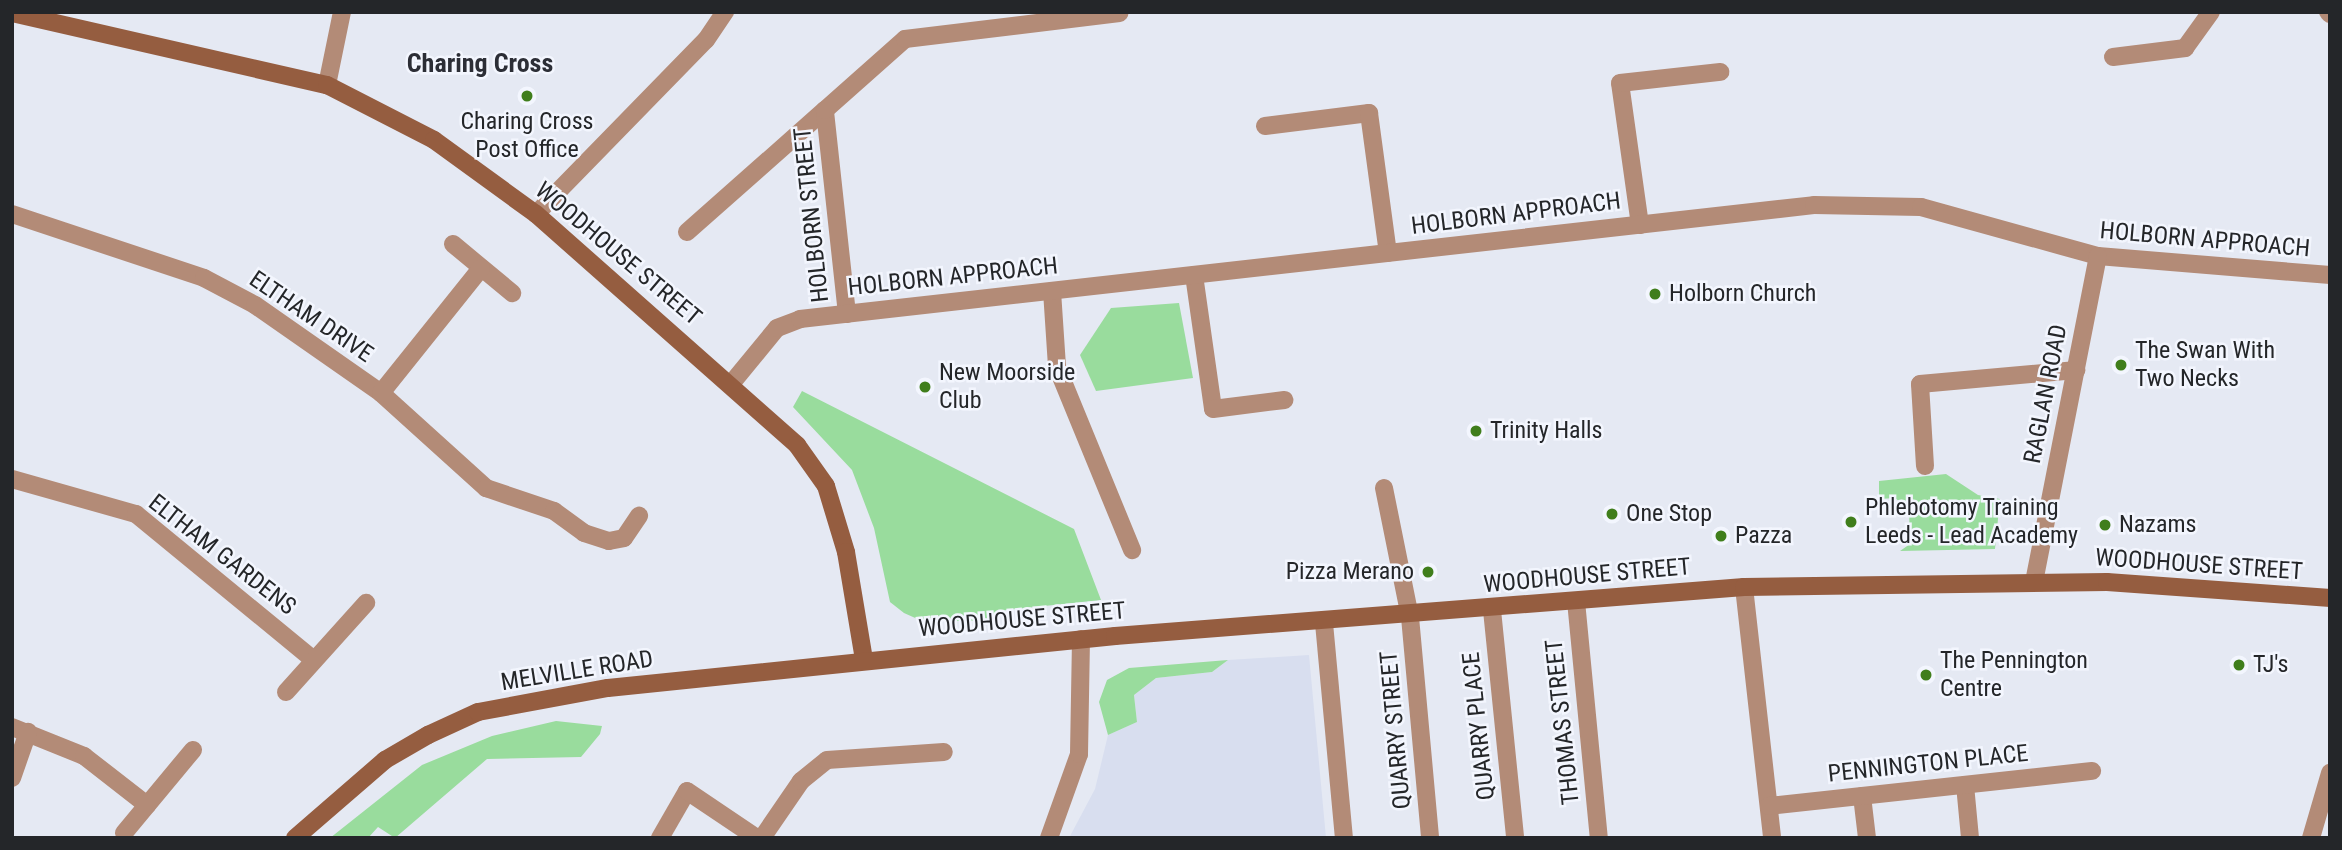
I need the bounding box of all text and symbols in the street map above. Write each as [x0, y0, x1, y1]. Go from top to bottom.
district label: Charing Cross [407, 48, 553, 80]
marker: Charing Cross Post Office [519, 88, 535, 104]
place label: Charing Cross Post Office [460, 108, 594, 164]
street label: HOLBORN STREET [788, 126, 836, 304]
street label: WOODHOUSE STREET [529, 176, 707, 332]
street label: HOLBORN APPROACH [1410, 187, 1622, 241]
street label: HOLBORN APPROACH [2099, 216, 2311, 264]
street label: HOLBORN APPROACH [847, 252, 1059, 302]
street label: ELTHAM DRIVE [244, 265, 378, 369]
place label: Holborn Church [1669, 280, 1816, 308]
marker: Holborn Church [1647, 286, 1663, 302]
street label: RAGLAN ROAD [2018, 322, 2074, 466]
place label: The Swan With Two Necks [2135, 337, 2275, 393]
marker: The Swan With Two Necks [2113, 357, 2129, 373]
place label: New Moorside Club [939, 359, 1075, 415]
marker: New Moorside Club [917, 379, 933, 395]
place label: Trinity Halls [1490, 417, 1603, 445]
marker: Trinity Halls [1468, 423, 1484, 439]
street label: ELTHAM GARDENS [143, 489, 301, 621]
place label: Phlebotomy Training Leeds - Lead Academy [1865, 494, 2078, 550]
place label: One Stop [1626, 500, 1712, 528]
marker: One Stop [1604, 506, 1620, 522]
place label: Nazams [2119, 511, 2196, 539]
marker: Phlebotomy Training Leeds - Lead Academy [1843, 514, 1859, 530]
marker: Nazams [2097, 517, 2113, 533]
place label: Pazza [1735, 522, 1792, 550]
marker: Pazza [1713, 528, 1729, 544]
street label: WOODHOUSE STREET [2094, 543, 2304, 587]
street label: WOODHOUSE STREET [1482, 553, 1692, 599]
place label: Pizza Merano [1286, 558, 1414, 586]
marker: Pizza Merano [1420, 564, 1436, 580]
street label: WOODHOUSE STREET [917, 597, 1127, 643]
street label: THOMAS STREET [1540, 638, 1586, 806]
street label: MELVILLE ROAD [499, 645, 655, 697]
place label: The Pennington Centre [1940, 647, 2088, 703]
street label: QUARRY STREET [1375, 650, 1417, 810]
street label: QUARRY PLACE [1457, 651, 1501, 801]
place label: TJ's [2253, 651, 2288, 679]
marker: TJ's [2231, 657, 2247, 673]
marker: The Pennington Centre [1918, 667, 1934, 683]
street label: PENNINGTON PLACE [1826, 739, 2030, 789]

